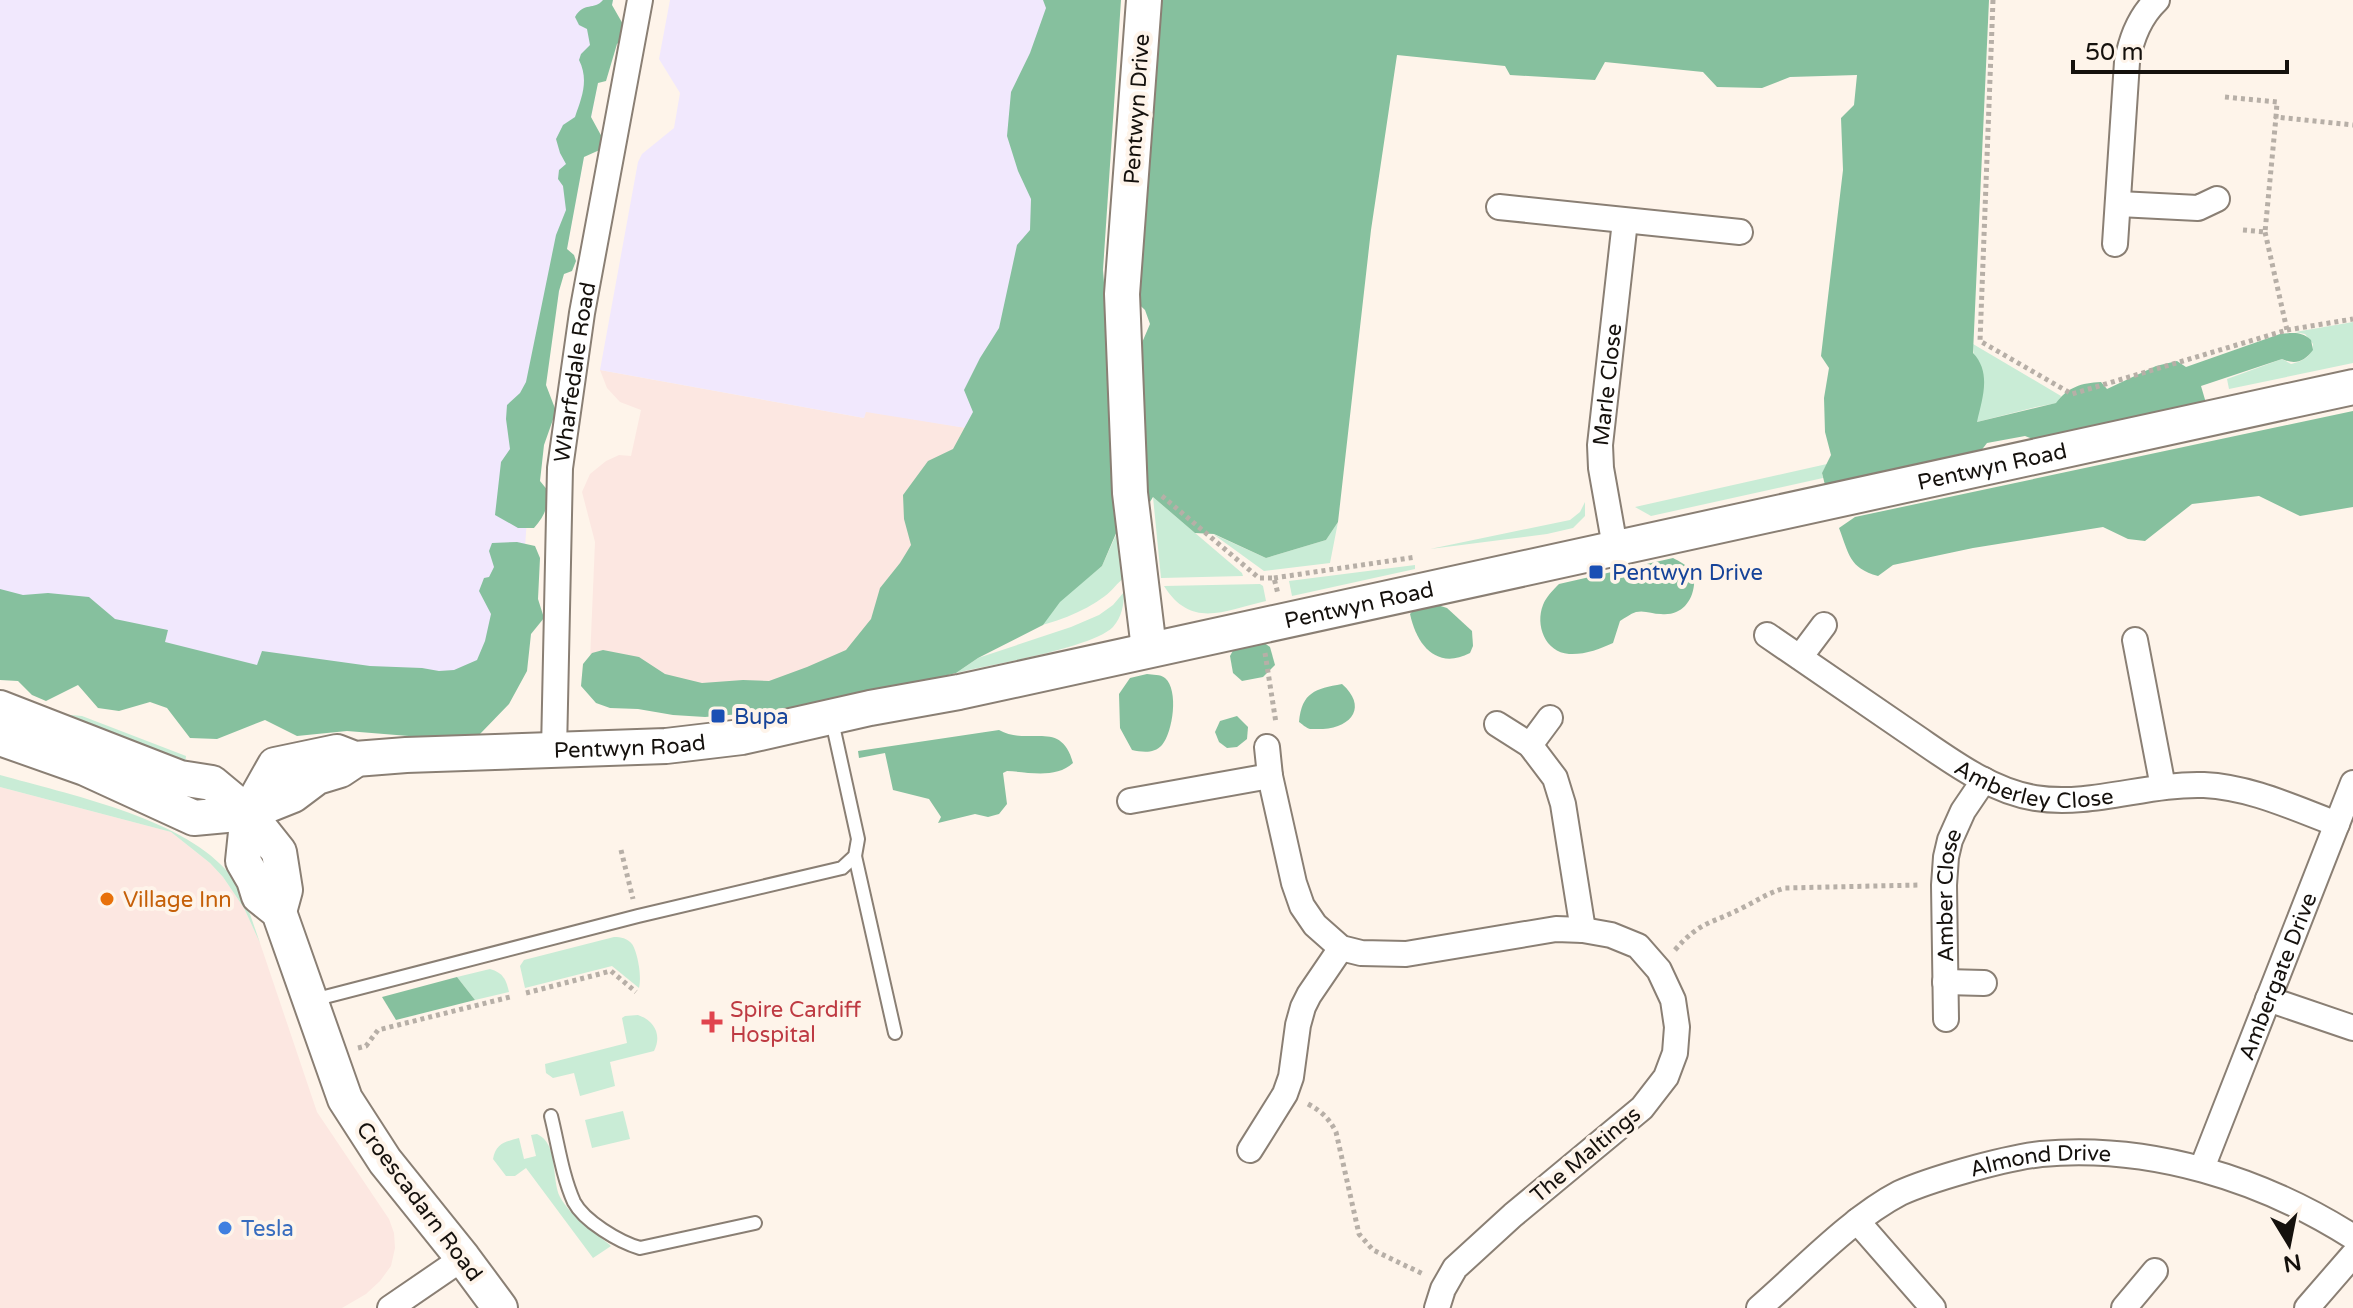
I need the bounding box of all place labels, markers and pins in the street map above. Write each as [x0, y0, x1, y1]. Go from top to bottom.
place label: Pentwyn Drive [1612, 560, 1763, 586]
marker: Pentwyn Drive [1587, 563, 1605, 581]
place label: Bupa [734, 704, 789, 730]
marker: Bupa [709, 707, 727, 725]
place label: Village Inn [123, 887, 232, 913]
marker: Village Inn [98, 890, 116, 908]
place label: Spire Cardiff Hospital [730, 997, 861, 1048]
marker: Spire Cardiff Hospital [701, 1011, 723, 1033]
place label: Tesla [241, 1216, 294, 1242]
marker: Tesla [216, 1219, 234, 1237]

